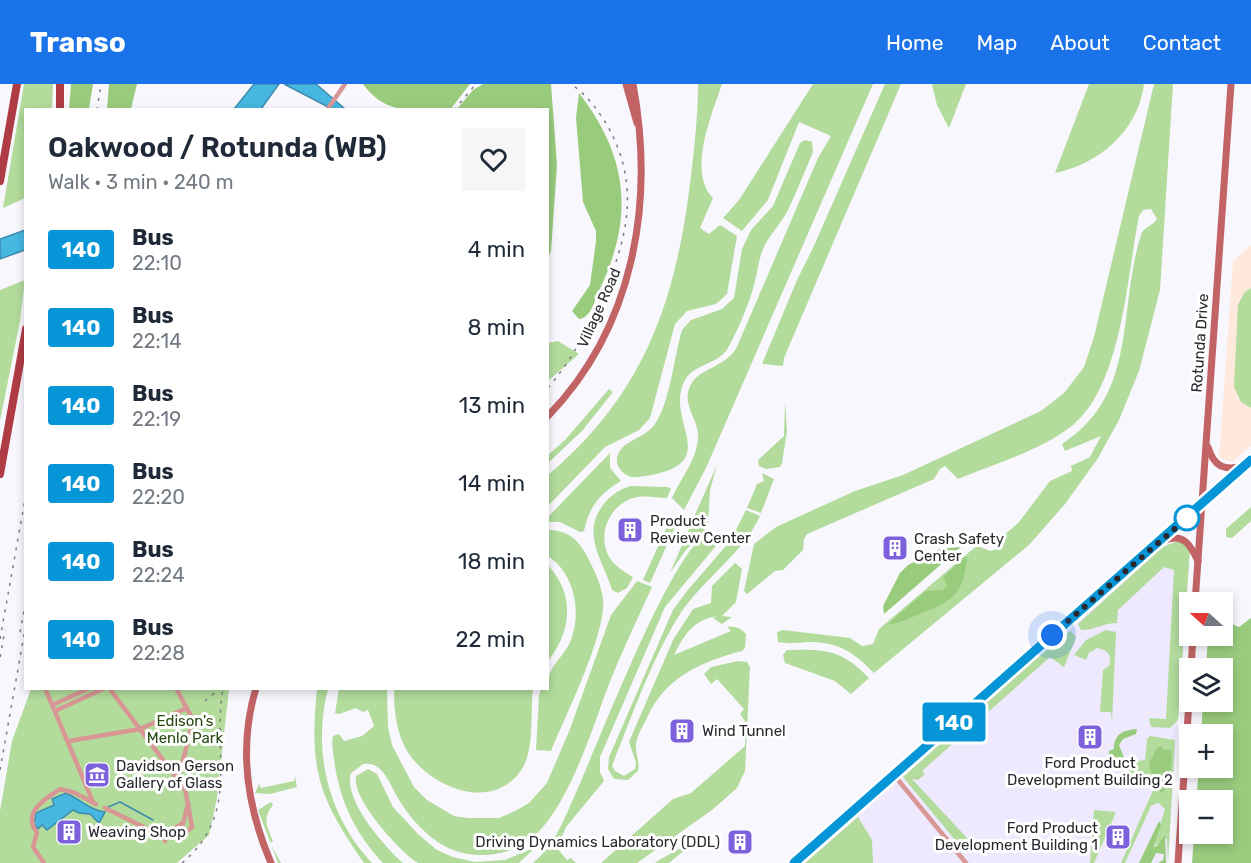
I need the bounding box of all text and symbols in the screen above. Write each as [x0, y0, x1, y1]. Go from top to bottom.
text: Transo [30, 26, 126, 59]
text: Home [886, 30, 943, 55]
text: Map [976, 30, 1017, 55]
text: About [1050, 30, 1110, 55]
text: Contact [1143, 30, 1221, 55]
button: heart [462, 128, 525, 191]
text: Oakwood / Rotunda (WB) [48, 131, 387, 164]
text: Walk · 3 min · 240 m [48, 170, 233, 194]
text: Bus [132, 224, 174, 251]
text: 4 min [468, 236, 525, 263]
text: 140 [61, 237, 101, 262]
text: 22:10 [132, 251, 182, 275]
street label: Village Road [573, 265, 625, 351]
street label: Rotunda Drive [1188, 293, 1212, 393]
text: Bus [132, 302, 174, 329]
text: 8 min [467, 314, 525, 341]
text: 140 [61, 315, 101, 340]
text: 22:14 [132, 329, 182, 353]
text: Bus [132, 380, 174, 407]
text: 13 min [459, 392, 525, 419]
text: 140 [61, 393, 101, 418]
text: 22:19 [132, 407, 181, 431]
text: Bus [132, 458, 174, 485]
text: 14 min [458, 470, 525, 497]
text: 140 [61, 471, 101, 496]
text: 22:20 [132, 485, 185, 509]
unlabelled marker [1174, 505, 1200, 531]
place label: Product Review Center [650, 512, 751, 547]
building icon: Product Review Center [615, 515, 645, 545]
place label: Crash Safety Center [914, 530, 1004, 565]
building icon: Crash Safety Center [880, 533, 910, 563]
text: Bus [132, 536, 174, 563]
text: 18 min [458, 548, 525, 575]
text: 140 [61, 549, 101, 574]
text: 22:24 [132, 563, 185, 587]
north arrow [1179, 592, 1233, 646]
map controls [1179, 592, 1233, 844]
text: Bus [132, 614, 174, 641]
your location [1037, 620, 1067, 650]
text: 22 min [456, 626, 525, 653]
text: 140 [61, 627, 101, 652]
text: 22:28 [132, 641, 185, 665]
button: layers [1179, 658, 1233, 712]
line badge: 140 [920, 702, 988, 742]
text: 140 [934, 710, 974, 735]
park label: Edison's Menlo Park [147, 712, 224, 747]
building icon: Wind Tunnel [667, 716, 697, 746]
place label: Wind Tunnel [702, 722, 786, 740]
building icon: Ford Product Development Building 2 [1075, 722, 1105, 752]
button: + [1179, 724, 1233, 778]
place label: Ford Product Development Building 2 [1007, 754, 1173, 789]
place label: Davidson Gerson Gallery of Glass [116, 757, 234, 792]
museum icon: Davidson Gerson Gallery of Glass [82, 760, 112, 790]
button: − [1179, 790, 1233, 844]
building icon: Weaving Shop [54, 817, 84, 847]
place label: Ford Product Development Building 1 [935, 819, 1098, 854]
building icon: Ford Product Development Building 1 [1103, 822, 1133, 852]
place label: Weaving Shop [88, 823, 186, 841]
building icon: Driving Dynamics Laboratory (DDL) [725, 827, 755, 857]
place label: Driving Dynamics Laboratory (DDL) [475, 833, 720, 851]

